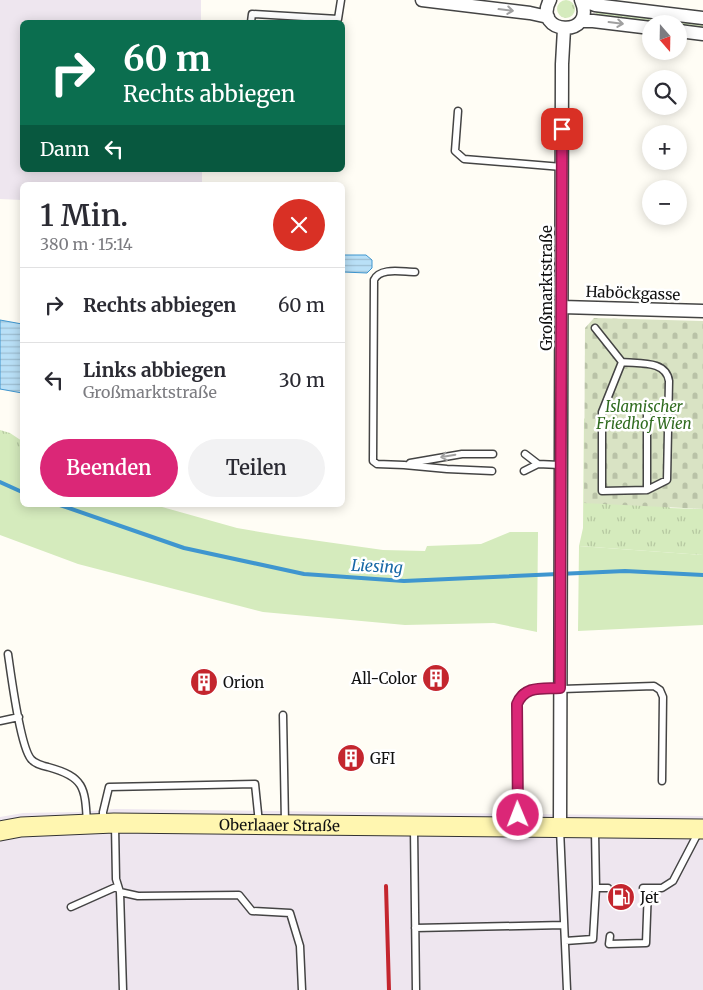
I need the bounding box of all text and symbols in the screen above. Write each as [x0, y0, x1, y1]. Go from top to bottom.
one-way arrow [497, 5, 513, 15]
north arrow [642, 15, 688, 60]
map controls [642, 15, 687, 225]
one-way arrow [608, 18, 624, 28]
text: 60 m [123, 37, 211, 81]
icon: right [40, 40, 105, 105]
button: search [642, 70, 687, 115]
text: Rechts abbiegen [123, 80, 295, 108]
pin [541, 108, 583, 150]
icon: arrive [548, 115, 576, 143]
button: + [642, 125, 687, 170]
icon: left [100, 135, 128, 163]
text: Dann [40, 137, 90, 161]
button: − [642, 180, 687, 225]
text: 1 Min. [40, 196, 128, 234]
button: close [273, 199, 325, 251]
street label: Großmarktstraße [537, 225, 556, 351]
text: 380 m · 15:14 [40, 234, 133, 254]
street label: Haböckgasse [585, 282, 681, 304]
icon: right [40, 291, 68, 319]
text: Rechts abbiegen [83, 293, 236, 317]
text: 60 m [278, 293, 325, 317]
text: Links abbiegen [83, 358, 226, 382]
icon: left [40, 366, 68, 394]
text: 30 m [279, 368, 325, 392]
text: Großmarktstraße [83, 382, 217, 402]
park label: Islamischer Friedhof Wien [595, 397, 692, 433]
button: Beenden [40, 439, 178, 497]
button: Teilen [188, 439, 325, 497]
one-way arrow [440, 452, 456, 462]
water label: Liesing [351, 555, 403, 577]
building icon: All-Color [421, 663, 451, 693]
building icon: Orion [189, 667, 219, 697]
place label: All-Color [350, 669, 417, 688]
place label: Orion [223, 673, 264, 692]
building icon: GFI [336, 743, 366, 773]
place label: GFI [370, 749, 395, 768]
position arrow [491, 788, 543, 840]
street label: Oberlaaer Straße [219, 815, 340, 835]
fuel station icon: Jet [606, 882, 636, 912]
place label: Jet [639, 888, 659, 907]

